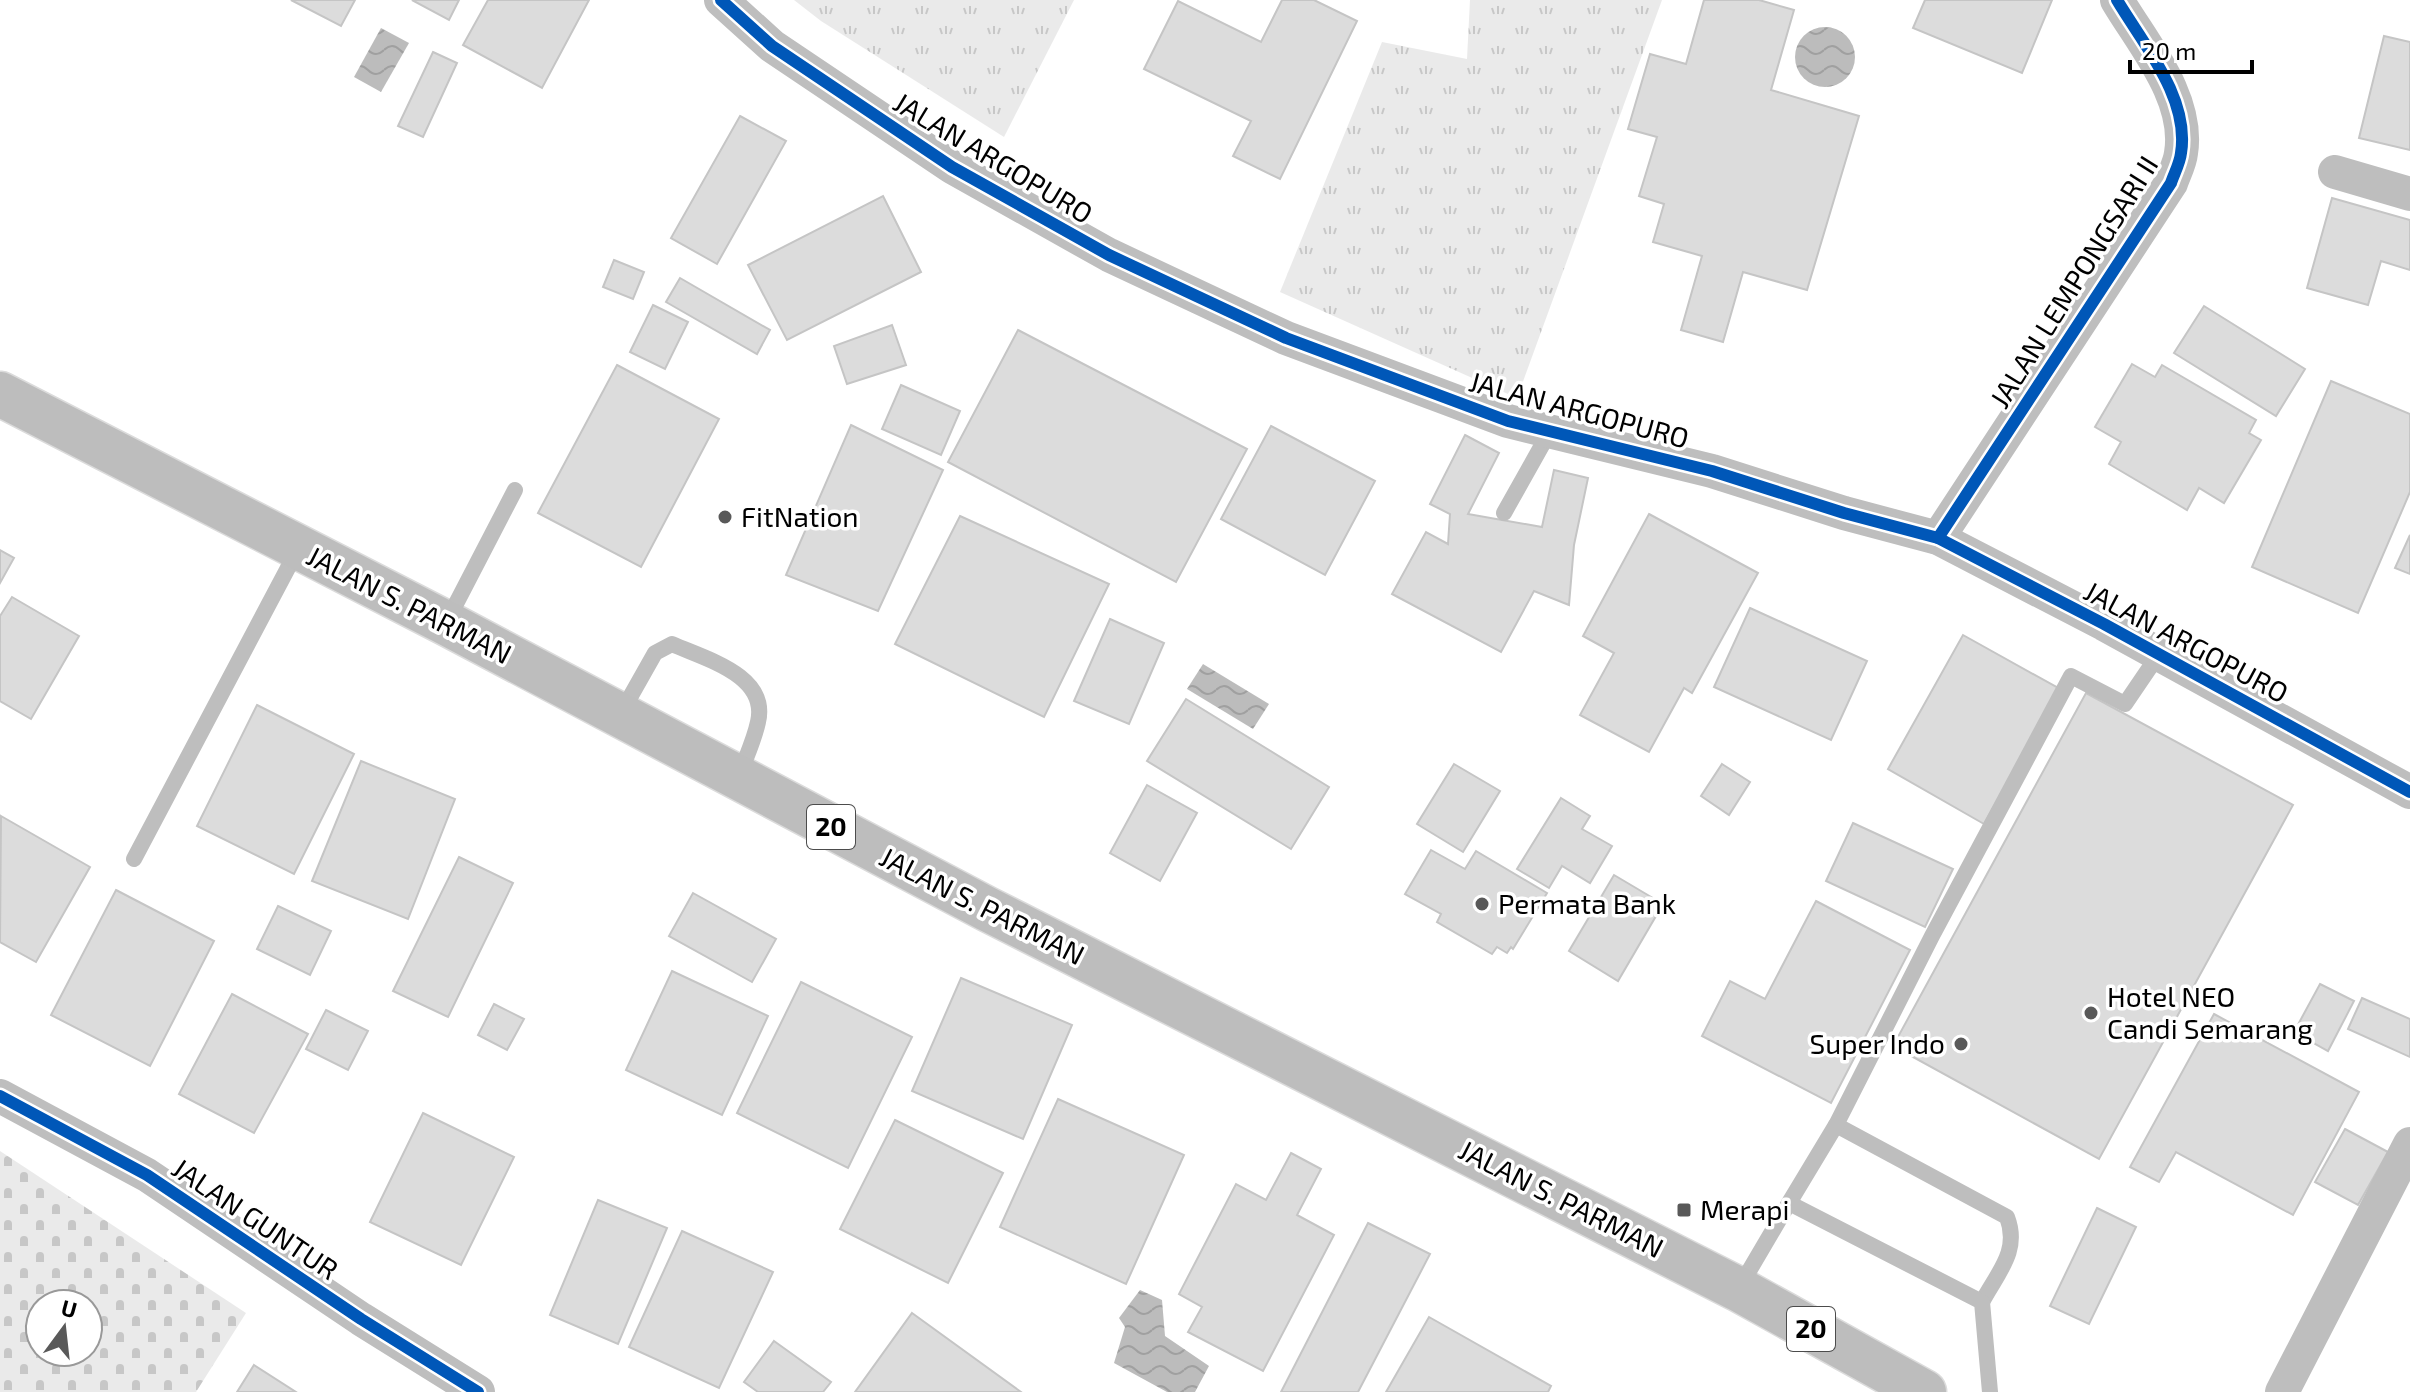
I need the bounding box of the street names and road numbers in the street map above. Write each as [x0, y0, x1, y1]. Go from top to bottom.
street label: JALAN ARGOPURO [888, 84, 1099, 230]
street label: JALAN LEMPONGSARI II [1982, 149, 2165, 414]
street label: JALAN ARGOPURO [1466, 363, 1693, 455]
street label: JALAN S. PARMAN [301, 538, 517, 670]
street label: JALAN ARGOPURO [2079, 573, 2294, 709]
road number: 20 [807, 805, 855, 849]
street label: JALAN S. PARMAN [874, 839, 1090, 971]
street label: JALAN S. PARMAN [1453, 1132, 1669, 1264]
street label: JALAN GUNTUR [166, 1150, 345, 1286]
road number: 20 [1787, 1307, 1835, 1351]

